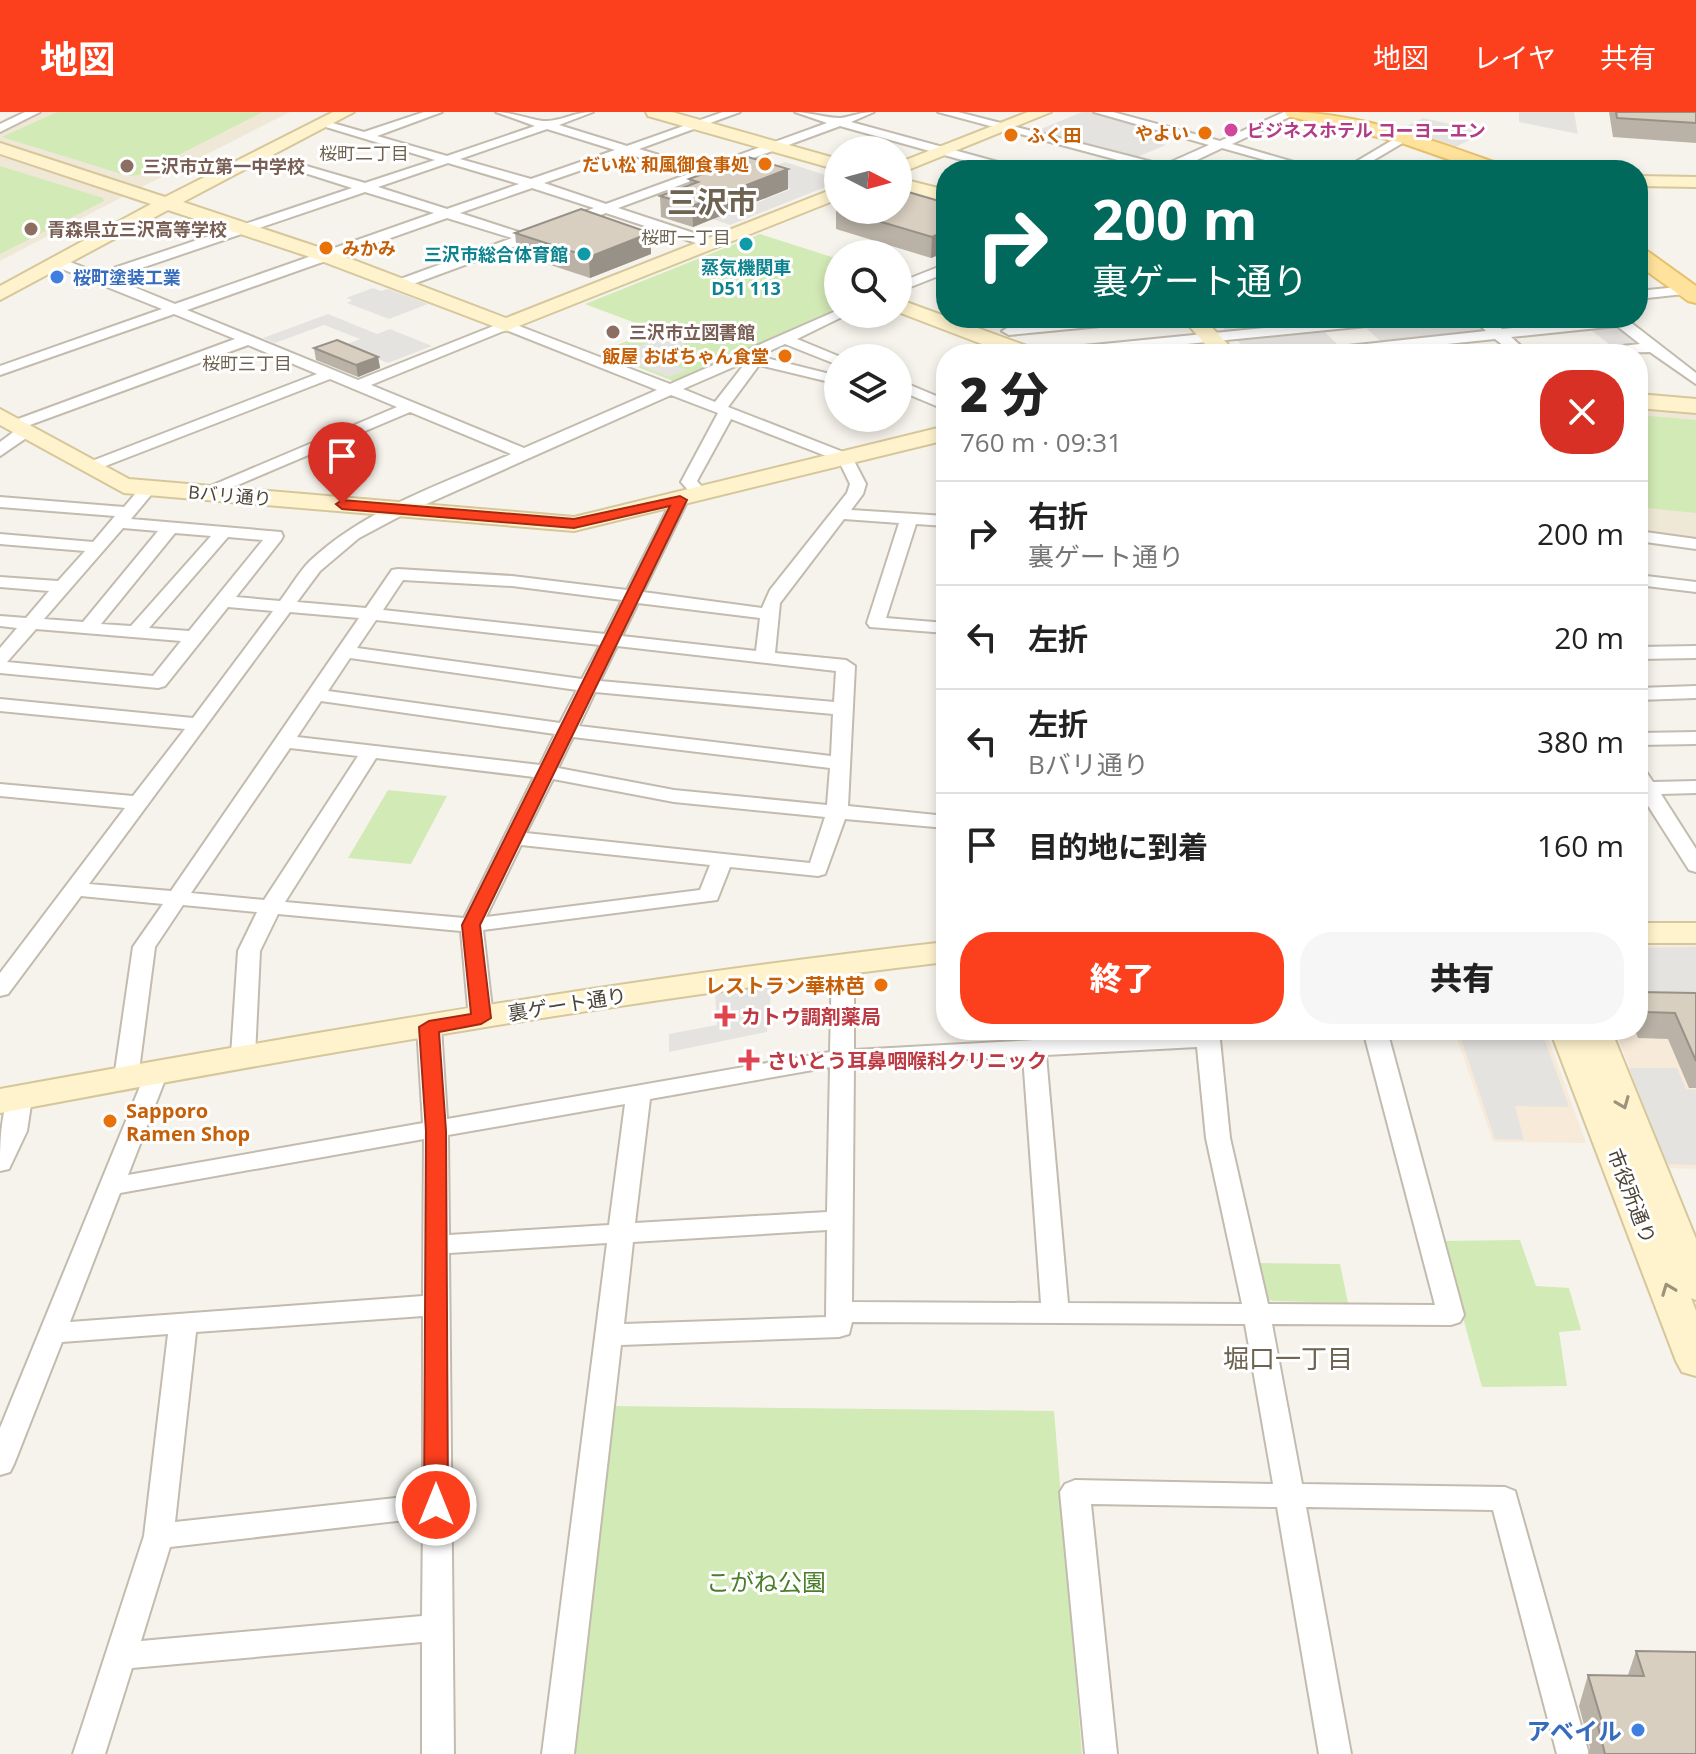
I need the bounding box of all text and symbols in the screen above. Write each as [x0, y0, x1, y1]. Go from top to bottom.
text: 地図 [40, 32, 116, 84]
text: 地図 [1373, 38, 1429, 76]
text: レイヤ [1473, 38, 1556, 76]
text: 共有 [1600, 38, 1656, 76]
place label: ビジネスホテル コーヨーエン [1247, 118, 1486, 142]
place label: やよい [1135, 121, 1189, 145]
marker: ビジネスホテル コーヨーエン [1222, 121, 1240, 139]
place label: ふく田 [1027, 123, 1081, 147]
marker: やよい [1196, 124, 1214, 142]
marker: ふく田 [1002, 126, 1020, 144]
north arrow [824, 136, 912, 224]
map controls [824, 136, 912, 432]
district label: 桜町二丁目 [319, 141, 409, 165]
place label: だい松 和風御食事処 [582, 152, 749, 176]
place label: 三沢市立第一中学校 [143, 154, 305, 178]
marker: だい松 和風御食事処 [756, 155, 774, 173]
marker: 三沢市立第一中学校 [118, 157, 136, 175]
text: 200 m [1092, 180, 1258, 256]
district label: 三沢市 [667, 181, 757, 222]
icon: right [960, 192, 1064, 296]
place label: 青森県立三沢高等学校 [47, 217, 227, 241]
marker: 青森県立三沢高等学校 [22, 220, 40, 238]
district label: 桜町一丁目 [641, 225, 731, 249]
marker: 蒸気機関車 D51 113 [737, 235, 755, 253]
place label: みかみ [342, 236, 396, 260]
marker: みかみ [317, 239, 335, 257]
button: search [824, 240, 912, 328]
place label: 三沢市総合体育館 [424, 242, 568, 266]
marker: 三沢市総合体育館 [575, 245, 593, 263]
place label: 蒸気機関車 D51 113 [701, 255, 791, 300]
text: 裏ゲート通り [1092, 256, 1308, 305]
place label: 桜町塗装工業 [73, 265, 181, 289]
marker: 桜町塗装工業 [48, 268, 66, 286]
place label: 三沢市立図書館 [629, 320, 755, 344]
marker: 三沢市立図書館 [604, 323, 622, 341]
place label: 飯屋 おばちゃん食堂 [602, 344, 769, 368]
button: layers [824, 344, 912, 432]
marker: 飯屋 おばちゃん食堂 [776, 347, 794, 365]
district label: 桜町三丁目 [202, 351, 292, 375]
text: 2 分 [960, 361, 1049, 426]
button: close [1540, 370, 1624, 454]
pin [308, 422, 376, 504]
text: 760 m · 09:31 [960, 424, 1122, 460]
icon: arrive [320, 434, 364, 478]
street label: Bバリ通り [187, 479, 273, 511]
text: 右折 [1028, 495, 1088, 536]
icon: right [960, 511, 1004, 555]
text: 200 m [1537, 513, 1624, 554]
text: 裏ゲート通り [1028, 538, 1184, 574]
icon: left [960, 615, 1004, 659]
text: 20 m [1554, 617, 1624, 658]
text: 左折 [1028, 618, 1088, 659]
text: 左折 [1028, 703, 1088, 744]
icon: left [960, 719, 1004, 763]
text: 380 m [1537, 721, 1624, 762]
text: Bバリ通り [1028, 746, 1149, 782]
icon: arrive [960, 823, 1004, 867]
text: 160 m [1537, 825, 1624, 866]
text: 目的地に到着 [1028, 826, 1208, 867]
button: 終了 [960, 932, 1284, 1024]
button: 共有 [1300, 932, 1624, 1024]
place label: レストラン華林芭 [705, 972, 865, 999]
marker: レストラン華林芭 [872, 976, 890, 994]
street label: 裏ゲート通り [506, 981, 628, 1027]
place label: カトウ調剤薬局 [741, 1003, 881, 1030]
marker: カトウ調剤薬局 [716, 1007, 734, 1025]
place label: さいとう耳鼻咽喉科クリニック [767, 1047, 1047, 1074]
marker: さいとう耳鼻咽喉科クリニック [738, 1049, 760, 1071]
one-way arrow [1613, 1095, 1630, 1109]
place label: Sapporo Ramen Shop [126, 1097, 250, 1147]
marker: Sapporo Ramen Shop [101, 1112, 119, 1130]
street label: 市役所通り [1601, 1144, 1663, 1248]
one-way arrow [1661, 1283, 1678, 1297]
district label: 堀口一丁目 [1223, 1340, 1353, 1376]
position arrow [394, 1463, 478, 1547]
park label: こがね公園 [706, 1565, 826, 1598]
place label: アベイル [1526, 1714, 1622, 1747]
marker: アベイル [1629, 1721, 1647, 1739]

